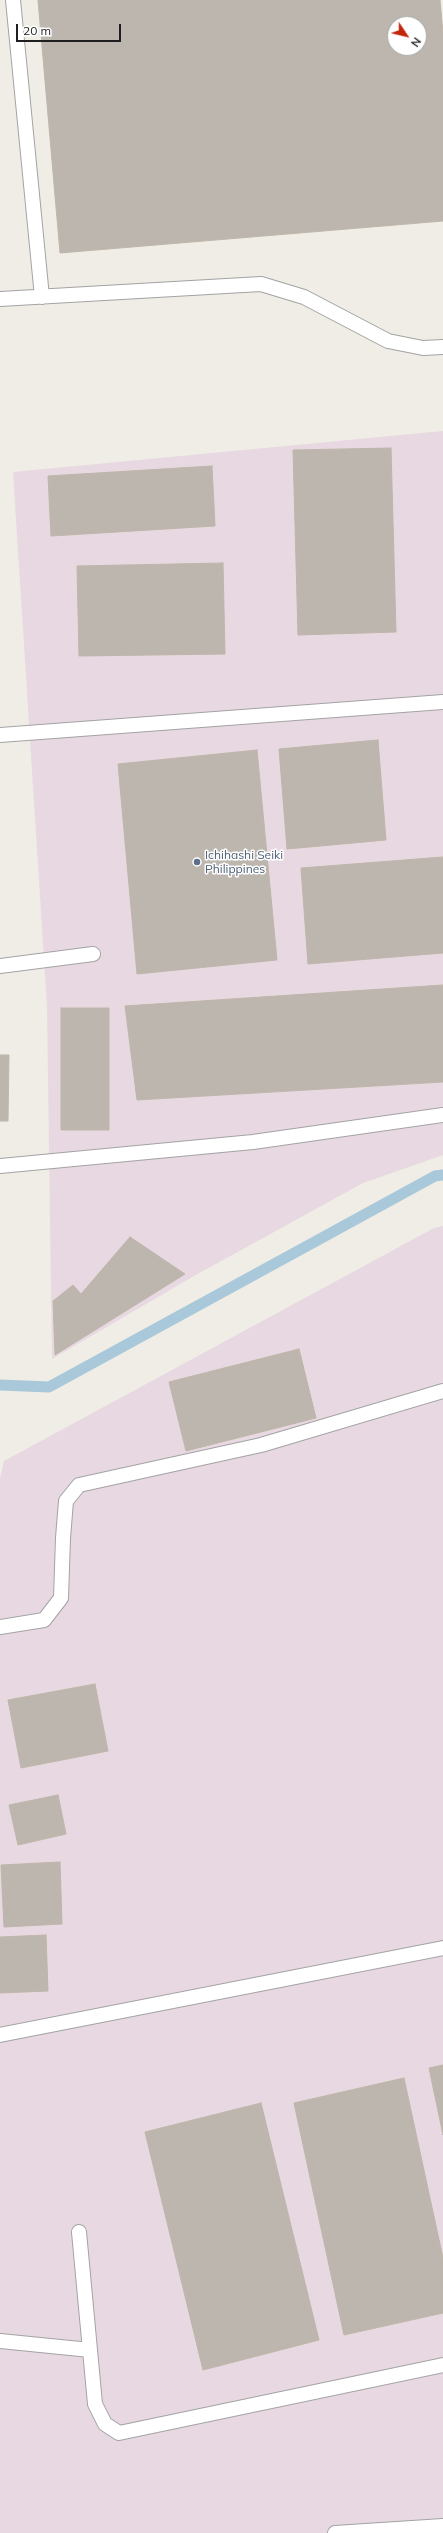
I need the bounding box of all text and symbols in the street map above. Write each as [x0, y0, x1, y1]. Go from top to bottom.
scale bar [18, 16, 123, 42]
north arrow [387, 16, 427, 56]
text: 20 m [23, 23, 51, 38]
text: N [408, 35, 424, 50]
place label: Ichihashi Seiki Philippines [205, 848, 283, 876]
marker: Ichihashi Seiki Philippines [192, 857, 202, 867]

